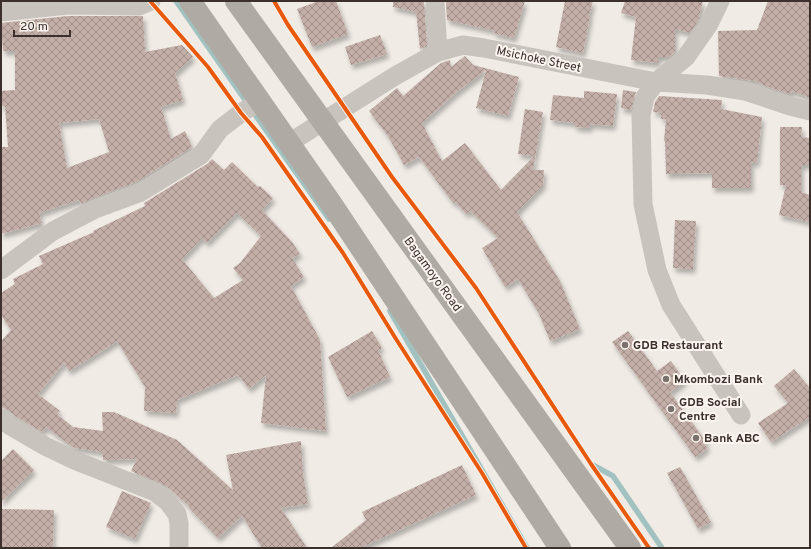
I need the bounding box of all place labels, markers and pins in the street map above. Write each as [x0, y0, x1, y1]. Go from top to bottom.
place label: GDB Restaurant [633, 338, 723, 354]
marker: GDB Restaurant [620, 340, 630, 350]
place label: Mkombozi Bank [674, 372, 763, 388]
marker: Mkombozi Bank [661, 374, 671, 384]
place label: GDB Social Centre [679, 395, 741, 425]
marker: GDB Social Centre [666, 404, 676, 414]
place label: Bank ABC [704, 431, 760, 447]
marker: Bank ABC [691, 433, 701, 443]

